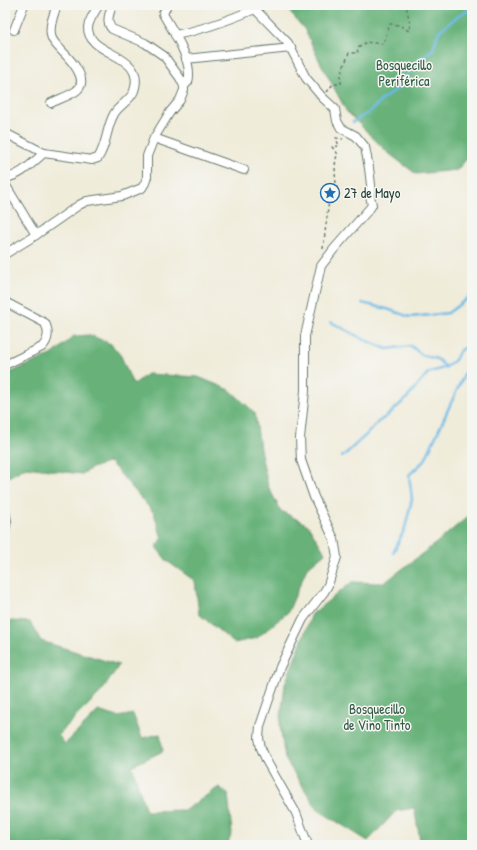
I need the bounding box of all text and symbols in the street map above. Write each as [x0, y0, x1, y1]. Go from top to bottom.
park label: Bosquecillo Periférica [376, 55, 432, 90]
place icon: 27 de Mayo [319, 182, 341, 204]
place label: 27 de Mayo [344, 183, 401, 203]
park label: Bosquecillo de Vino Tinto [344, 699, 411, 734]

